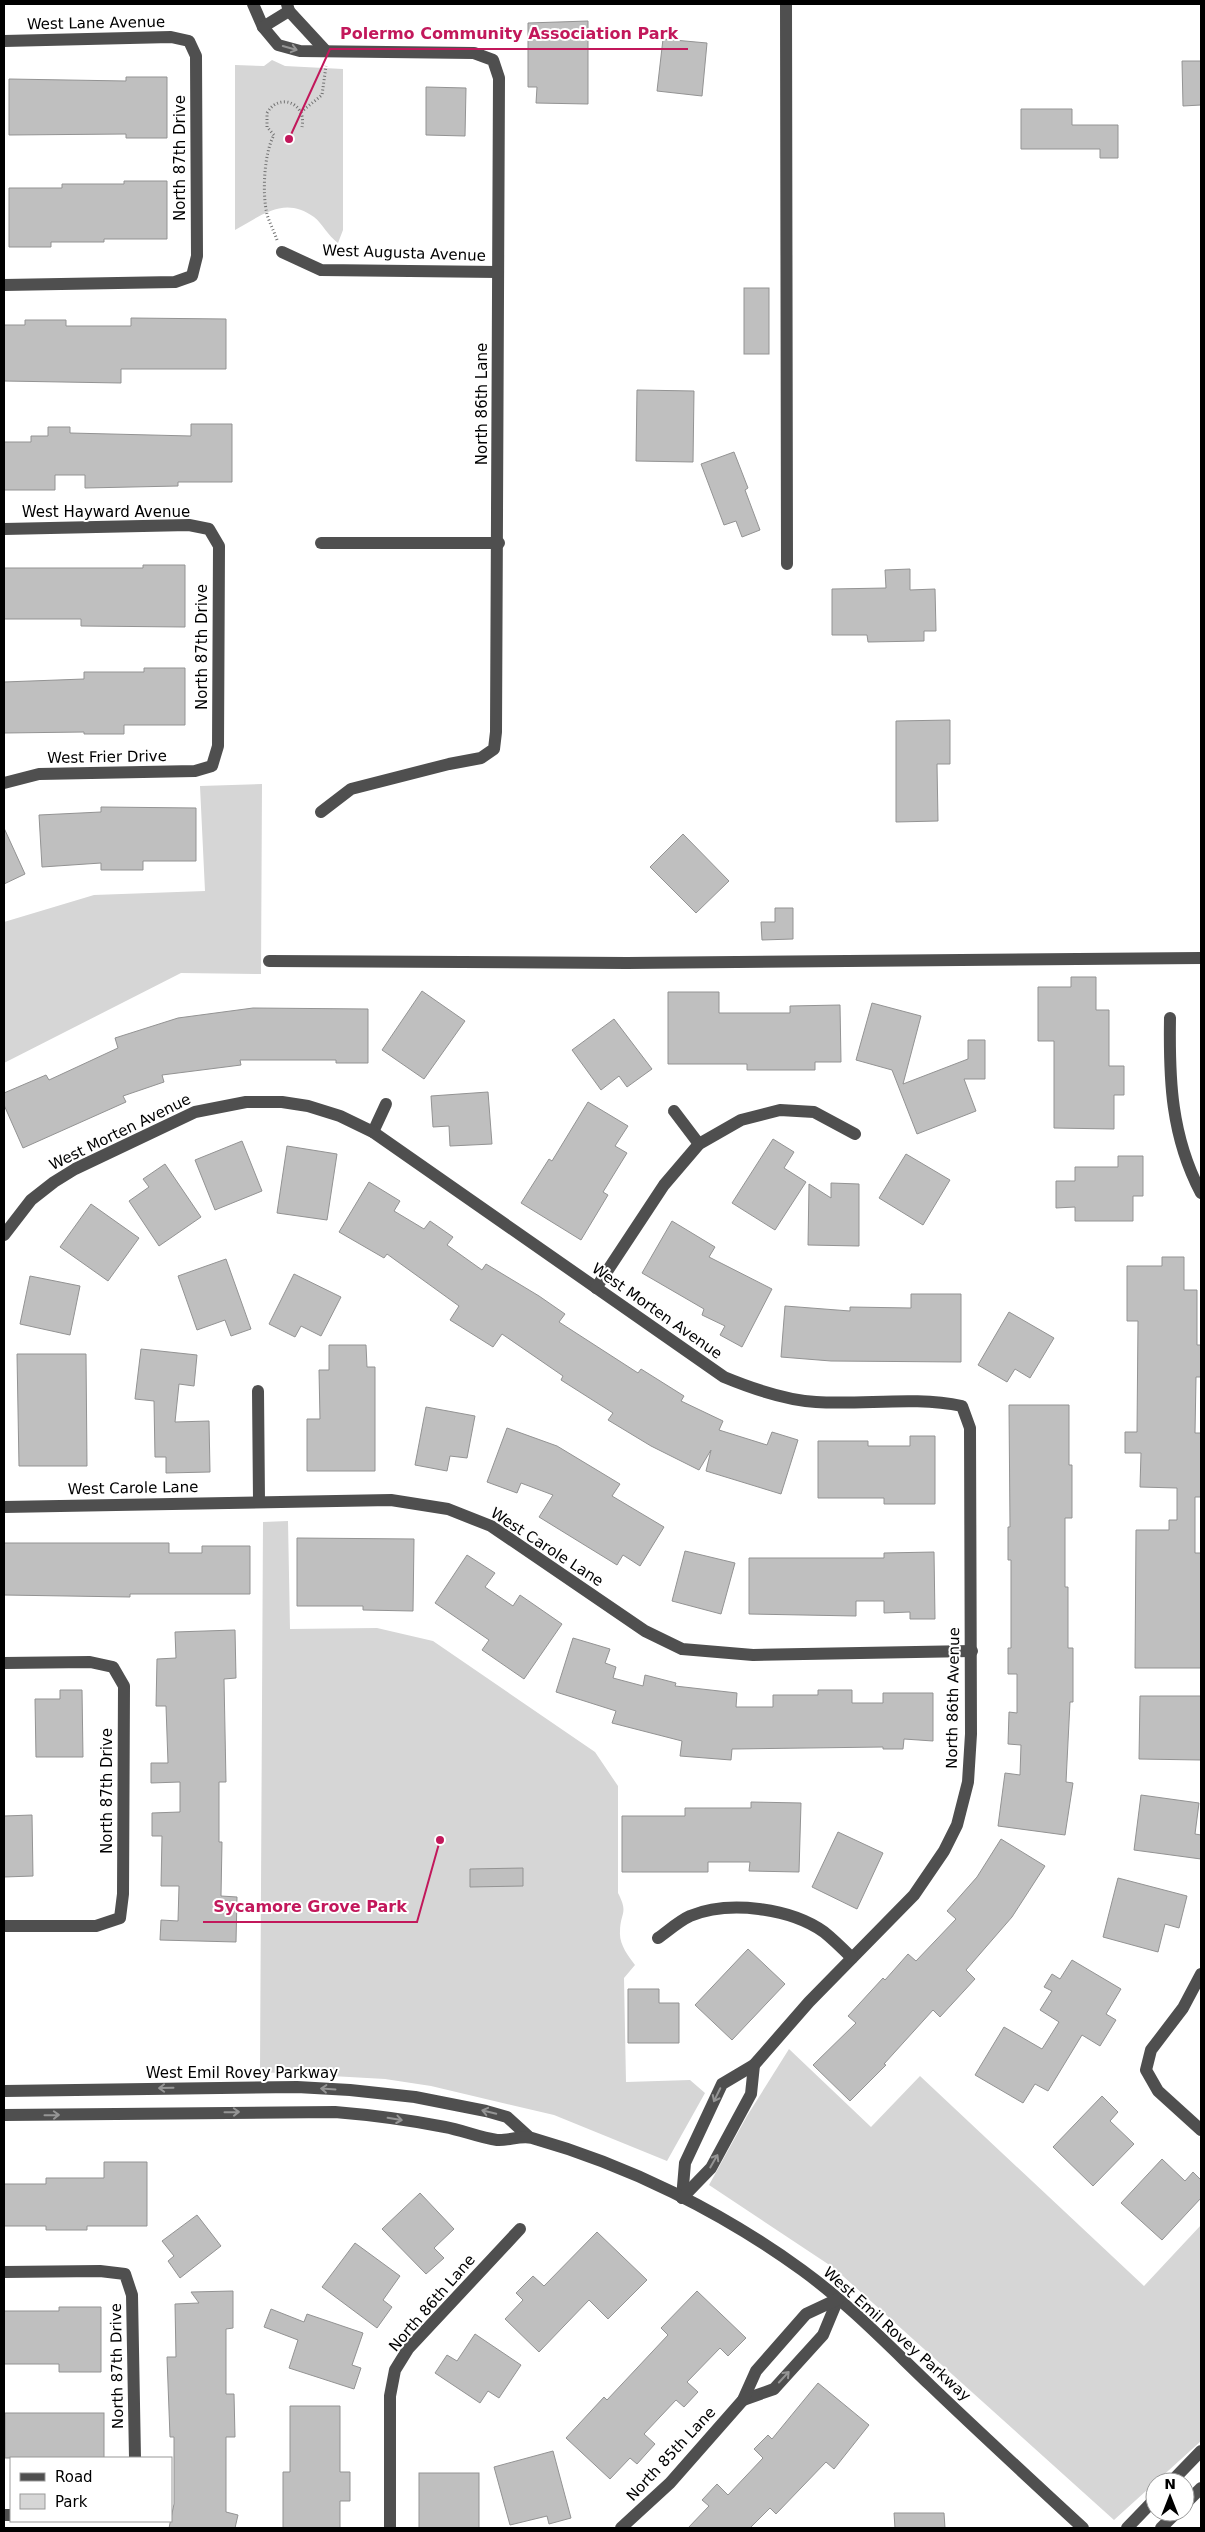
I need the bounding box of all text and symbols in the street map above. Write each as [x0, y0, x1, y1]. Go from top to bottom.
street label: West Lane Avenue [27, 13, 165, 33]
callout: Polermo Community Association Park [330, 18, 688, 49]
text: Polermo Community Association Park [340, 24, 678, 43]
one-way arrow [282, 44, 298, 54]
street label: North 87th Drive [171, 95, 189, 221]
street label: West Augusta Avenue [322, 241, 486, 265]
street label: North 86th Lane [473, 343, 491, 465]
street label: West Hayward Avenue [22, 503, 190, 521]
street label: North 87th Drive [193, 584, 211, 710]
street label: West Frier Drive [47, 747, 167, 767]
street label: West Morten Avenue [46, 1090, 194, 1174]
street label: West Morten Avenue [588, 1259, 726, 1363]
street label: West Carole Lane [67, 1478, 199, 1498]
street label: West Carole Lane [487, 1504, 607, 1590]
street label: North 86th Avenue [943, 1627, 963, 1769]
street label: North 87th Drive [98, 1728, 116, 1854]
callout: Sycamore Grove Park [203, 1891, 417, 1922]
text: Sycamore Grove Park [213, 1897, 407, 1916]
street label: West Emil Rovey Parkway [146, 2064, 338, 2082]
one-way arrow [158, 2083, 174, 2093]
one-way arrow [321, 2084, 337, 2093]
one-way arrow [712, 2087, 722, 2102]
one-way arrow [224, 2107, 240, 2117]
one-way arrow [481, 2107, 497, 2116]
one-way arrow [44, 2110, 60, 2120]
one-way arrow [386, 2114, 402, 2124]
one-way arrow [709, 2154, 719, 2169]
street label: North 86th Lane [385, 2251, 479, 2355]
street label: West Emil Rovey Parkway [820, 2263, 975, 2405]
street label: North 87th Drive [107, 2303, 127, 2429]
one-way arrow [778, 2371, 790, 2384]
street label: North 85th Lane [623, 2403, 719, 2505]
legend [10, 2457, 172, 2522]
text: Road [55, 2468, 93, 2486]
north arrow [1145, 2472, 1195, 2522]
text: N [1164, 2476, 1176, 2492]
text: Park [55, 2493, 88, 2511]

